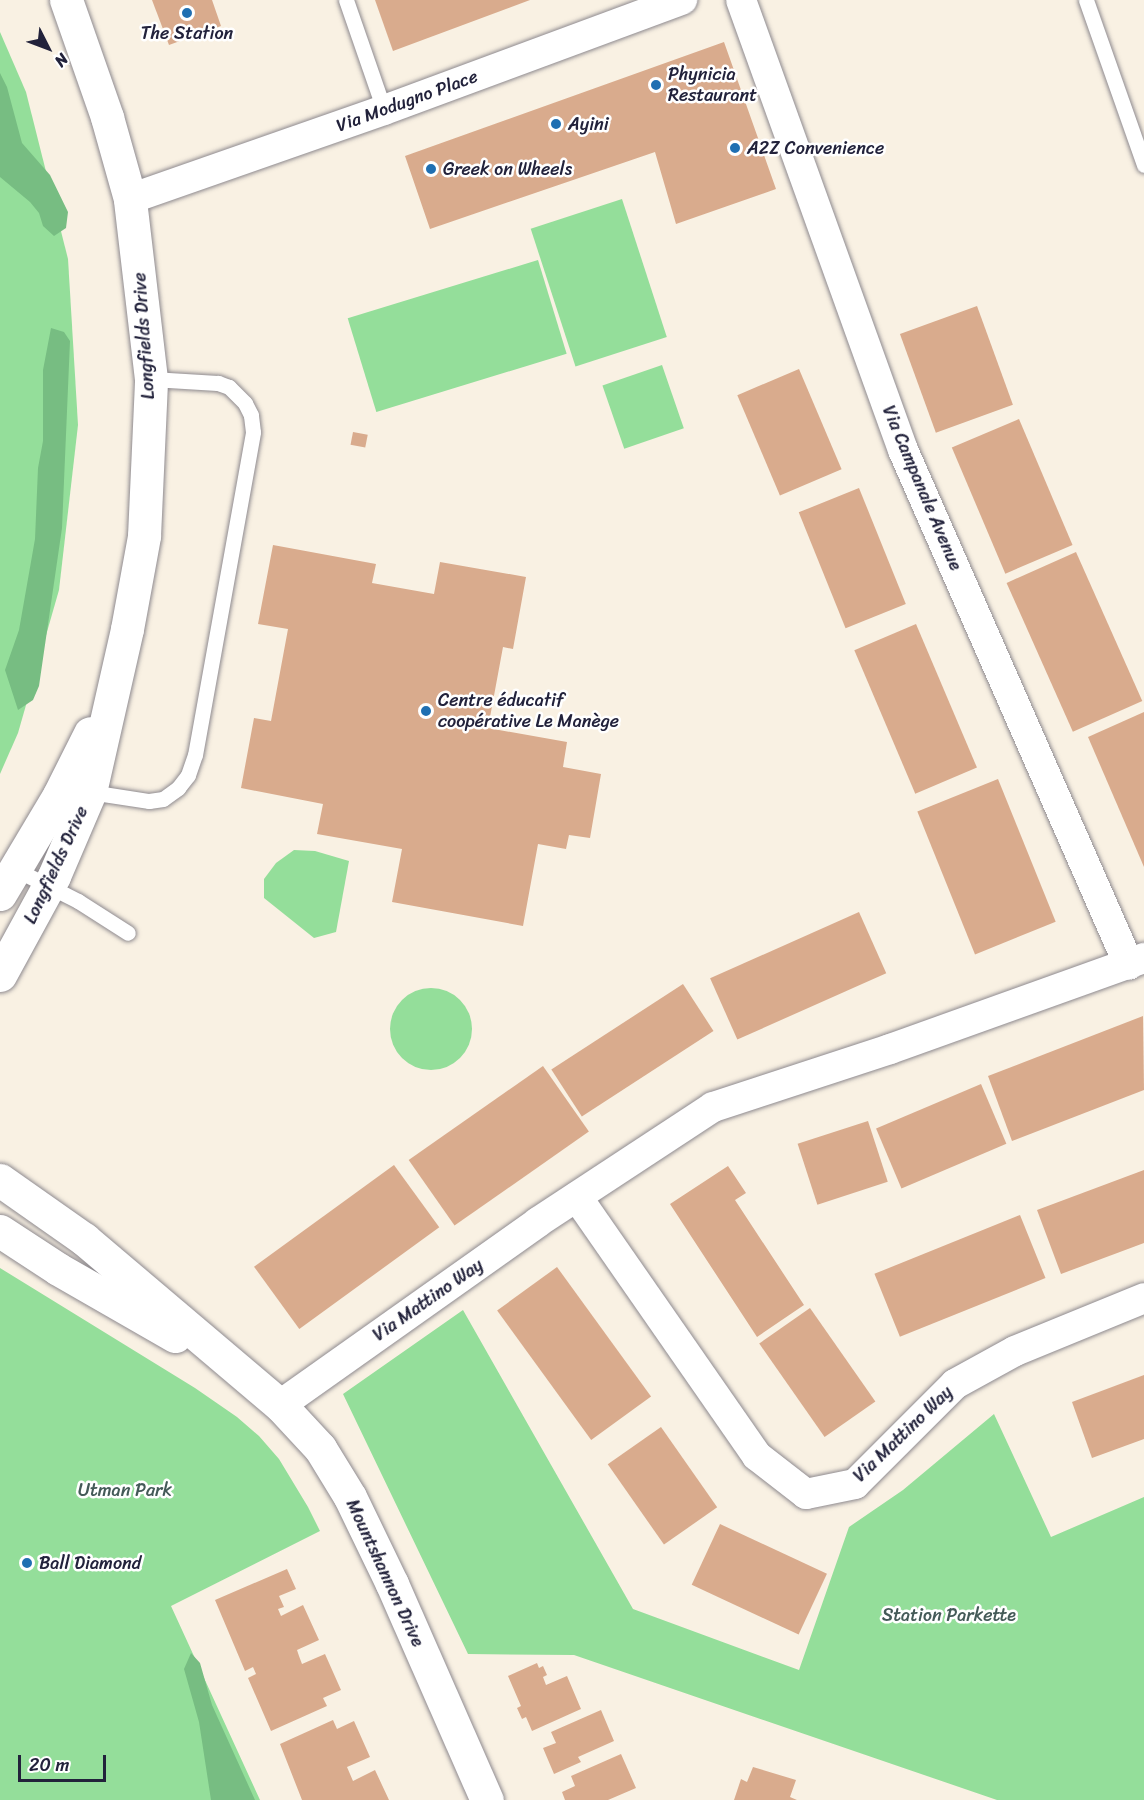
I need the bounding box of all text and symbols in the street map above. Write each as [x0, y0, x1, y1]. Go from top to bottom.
marker: The Station [180, 6, 194, 20]
north arrow [18, 18, 78, 78]
place label: The Station [140, 22, 234, 44]
text: N [47, 47, 76, 74]
place label: Phynicia Restaurant [668, 64, 757, 106]
street label: Via Modugno Place [334, 66, 480, 136]
marker: Phynicia Restaurant [649, 78, 663, 92]
place label: Ayini [568, 113, 609, 135]
marker: Ayini [549, 117, 563, 131]
place label: A2Z Convenience [747, 137, 884, 159]
marker: A2Z Convenience [728, 141, 742, 155]
place label: Greek on Wheels [443, 158, 572, 180]
marker: Greek on Wheels [424, 162, 438, 176]
street label: Longfields Drive [129, 272, 159, 400]
street label: Via Campanale Avenue [877, 402, 967, 574]
place label: Centre éducatif coopérative Le Manège [438, 690, 619, 732]
marker: Centre éducatif coopérative Le Manège [419, 704, 433, 718]
street label: Longfields Drive [19, 803, 93, 927]
street label: Via Mattino Way [369, 1254, 487, 1346]
street label: Via Mattino Way [849, 1382, 957, 1486]
park label: Utman Park [78, 1479, 172, 1501]
street label: Mountshannon Drive [341, 1496, 429, 1650]
place label: Ball Diamond [39, 1552, 141, 1574]
marker: Ball Diamond [20, 1556, 34, 1570]
park label: Station Parkette [882, 1604, 1016, 1626]
scale bar [21, 1743, 110, 1781]
text: 20 m [29, 1749, 69, 1781]

